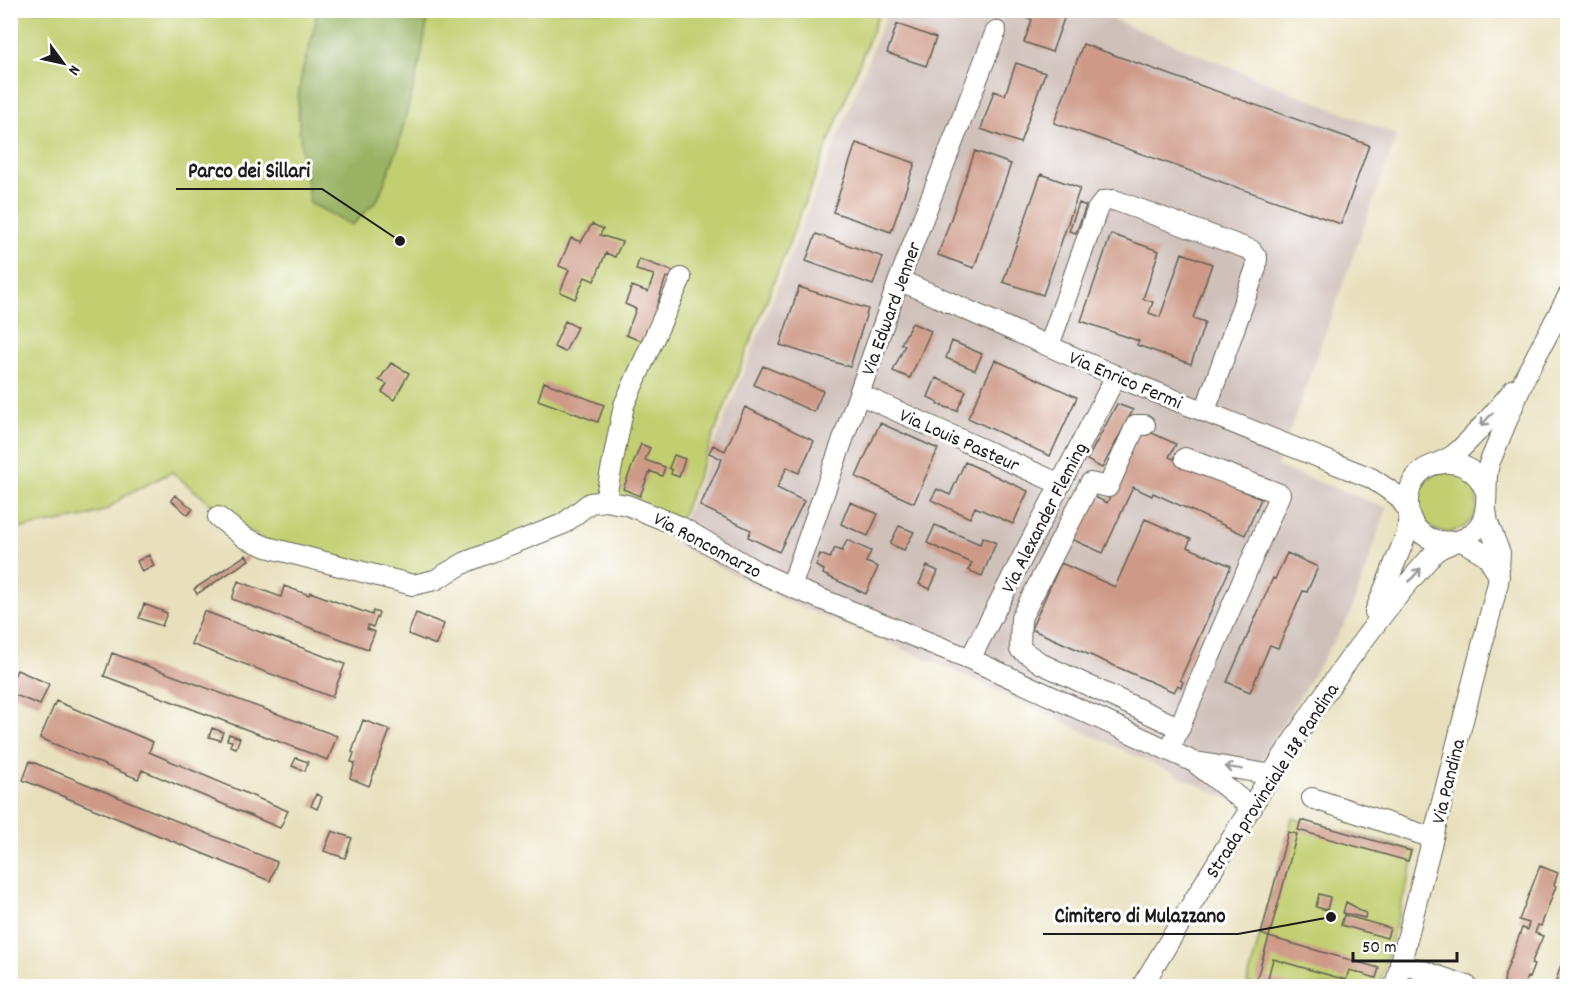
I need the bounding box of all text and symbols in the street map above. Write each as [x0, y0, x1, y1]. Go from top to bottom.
north arrow [33, 33, 93, 93]
text: N [62, 60, 85, 79]
callout: Parco dei Sillari [176, 150, 322, 189]
text: Parco dei Sillari [188, 158, 310, 188]
street label: Via Edward Jenner [856, 238, 930, 380]
street label: Via Enrico Fermi [1064, 345, 1186, 418]
street label: Via Louis Pasteur [894, 403, 1024, 481]
one-way arrow [1480, 411, 1494, 426]
street label: Via Alexander Fleming [996, 438, 1096, 599]
street label: Via Roncomarzo [647, 506, 766, 587]
one-way arrow [1408, 568, 1422, 583]
street label: Strada provinciale 138 Pandina [1200, 678, 1348, 885]
street label: Via Pandina [1426, 736, 1474, 827]
one-way arrow [1224, 762, 1244, 773]
callout: Cimitero di Mulazzano [1043, 895, 1238, 934]
text: Cimitero di Mulazzano [1055, 903, 1225, 933]
scale bar [1353, 925, 1456, 963]
text: 50 m [1362, 936, 1397, 961]

